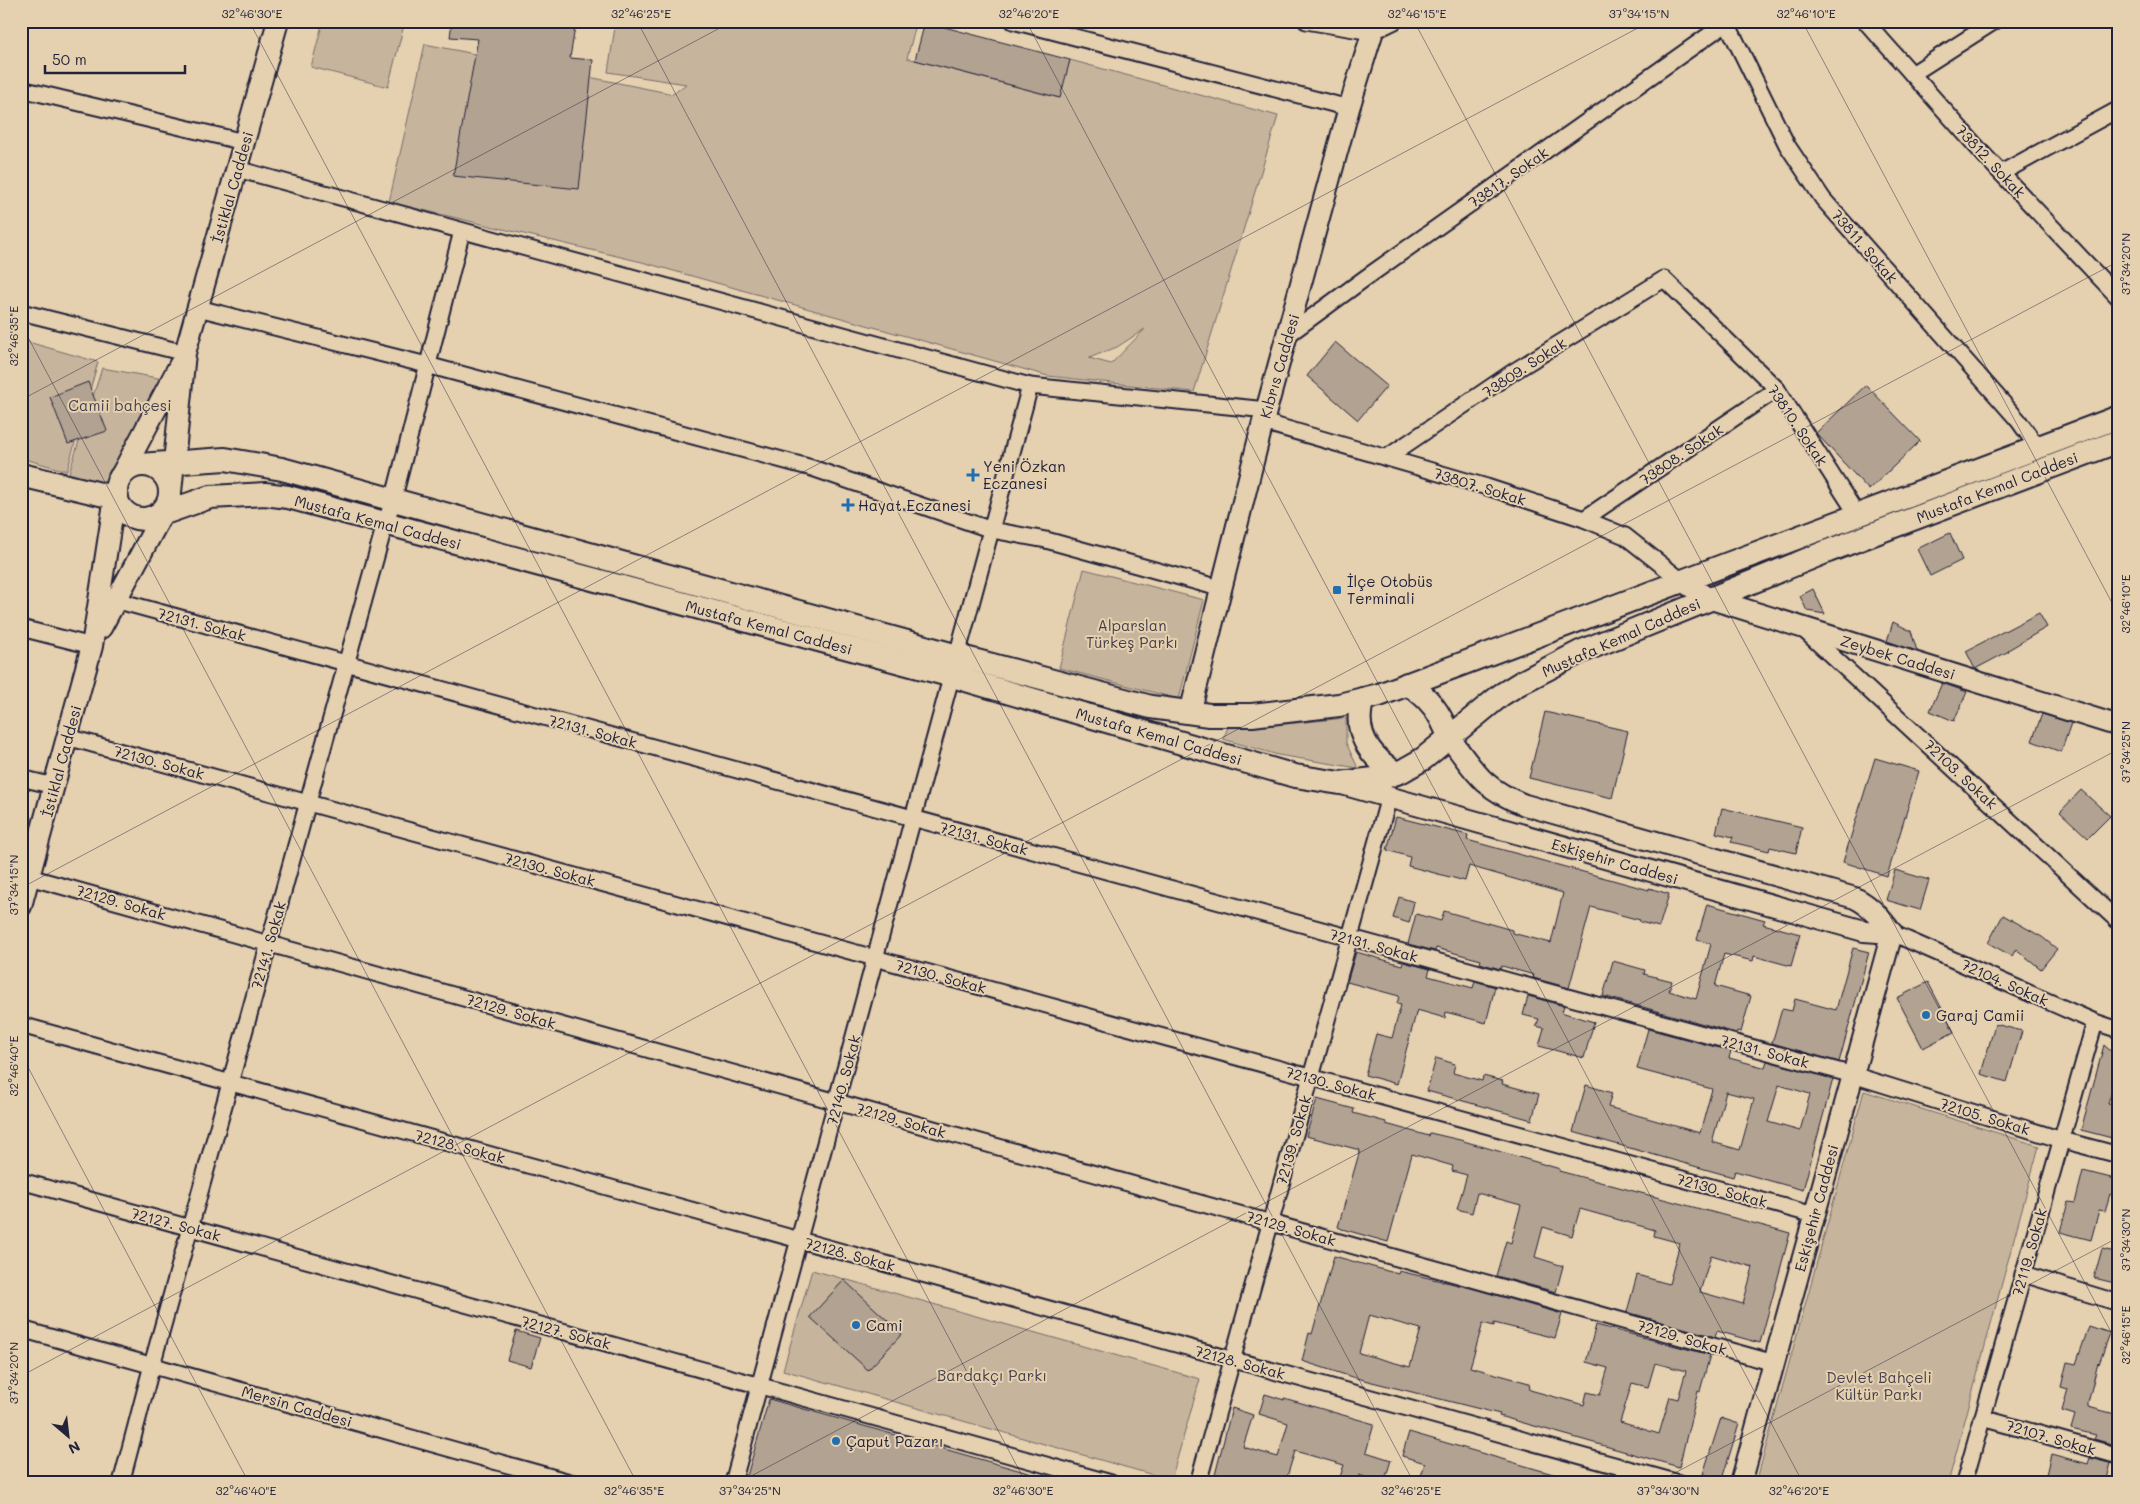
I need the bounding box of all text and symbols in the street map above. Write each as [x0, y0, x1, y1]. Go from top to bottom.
text: 32°46'30"E [222, 5, 283, 21]
text: 32°46'25"E [611, 5, 671, 21]
text: 32°46'20"E [999, 5, 1059, 21]
text: 32°46'15"E [1388, 5, 1446, 21]
text: 37°34'15"N [1609, 5, 1669, 21]
text: 32°46'10"E [1776, 5, 1836, 21]
scale bar [45, 42, 185, 74]
text: 50 m [52, 49, 87, 69]
street label: 73812. Sokak [1952, 120, 2030, 202]
street label: İstiklal Caddesi [207, 129, 257, 245]
street label: 73817. Sokak [1464, 142, 1552, 212]
street label: 73811. Sokak [1827, 205, 1903, 287]
text: 37°34'20"N [2117, 233, 2133, 295]
text: 32°46'35"E [5, 306, 21, 366]
street label: Kıbrıs Caddesi [1255, 311, 1303, 421]
street label: 73809. Sokak [1478, 332, 1570, 402]
street label: 73810. Sokak [1763, 380, 1833, 470]
park label: Camii bahçesi [68, 395, 172, 415]
street label: 73808. Sokak [1635, 419, 1727, 489]
street label: Mustafa Kemal Caddesi [1913, 447, 2081, 527]
place label: Yeni Özkan Eczanesi [983, 456, 1066, 493]
street label: 73807. Sokak [1431, 462, 1529, 510]
marker: Yeni Özkan Eczanesi [967, 469, 979, 481]
street label: Mustafa Kemal Caddesi [292, 490, 464, 554]
place label: Hayat Eczanesi [858, 495, 971, 515]
marker: Hayat Eczanesi [842, 499, 854, 511]
place label: İlçe Otobüs Terminali [1347, 571, 1433, 608]
text: 32°46'10"E [2117, 574, 2133, 634]
marker: İlçe Otobüs Terminali [1331, 584, 1343, 596]
street label: Mustafa Kemal Caddesi [1538, 593, 1704, 681]
street label: Mustafa Kemal Caddesi [683, 595, 855, 659]
street label: 72131. Sokak [156, 603, 248, 645]
park label: Alparslan Türkeş Parkı [1086, 615, 1178, 652]
street label: Zeybek Caddesi [1838, 630, 1958, 684]
street label: İstiklal Caddesi [36, 703, 86, 819]
street label: Mustafa Kemal Caddesi [1074, 703, 1244, 769]
street label: 72131. Sokak [547, 710, 639, 752]
text: 37°34'25"N [2117, 721, 2133, 783]
street label: 72103. Sokak [1920, 735, 2002, 813]
street label: 72130. Sokak [111, 740, 207, 784]
street label: 72131. Sokak [938, 817, 1030, 859]
street label: Eskişehir Caddesi [1549, 833, 1681, 889]
street label: 72130. Sokak [502, 847, 598, 891]
text: 37°34'15"N [5, 855, 21, 915]
street label: 72129. Sokak [74, 880, 168, 924]
street label: 72141. Sokak [246, 899, 290, 991]
street label: 72131. Sokak [1328, 924, 1420, 966]
street label: 72130. Sokak [893, 954, 989, 998]
street label: 72104. Sokak [1958, 954, 2052, 1010]
street label: 72129. Sokak [464, 989, 558, 1033]
place label: Garaj Camii [1936, 1005, 2024, 1025]
marker: Garaj Camii [1920, 1009, 1932, 1021]
street label: 72131. Sokak [1719, 1030, 1811, 1072]
street label: 72140. Sokak [821, 1032, 865, 1128]
text: 32°46'40"E [5, 1035, 21, 1096]
street label: 72130. Sokak [1283, 1061, 1379, 1105]
street label: 72139. Sokak [1271, 1093, 1315, 1187]
street label: 72105. Sokak [1937, 1093, 2033, 1139]
street label: 72129. Sokak [854, 1098, 948, 1142]
street label: 72128. Sokak [413, 1124, 507, 1168]
street label: Eskişehir Caddesi [1789, 1142, 1843, 1274]
street label: 72130. Sokak [1674, 1168, 1770, 1212]
street label: 72127. Sokak [129, 1202, 223, 1246]
street label: 72129. Sokak [1244, 1206, 1338, 1250]
street label: 72119. Sokak [2007, 1206, 2051, 1298]
text: 37°34'30"N [2117, 1209, 2133, 1271]
street label: 72128. Sokak [803, 1232, 897, 1276]
text: 32°46'15"E [2117, 1306, 2133, 1364]
street label: 72127. Sokak [519, 1310, 613, 1354]
place label: Cami [866, 1315, 903, 1335]
street label: 72129. Sokak [1635, 1315, 1729, 1359]
marker: Cami [850, 1319, 862, 1331]
street label: 72128. Sokak [1193, 1340, 1287, 1384]
text: 37°34'20"N [5, 1342, 21, 1404]
park label: Bardakçı Parkı [937, 1365, 1047, 1385]
park label: Devlet Bahçeli Kültür Parkı [1826, 1367, 1932, 1404]
street label: Mersin Caddesi [239, 1381, 355, 1431]
north arrow [42, 1412, 92, 1462]
street label: 72107. Sokak [2004, 1415, 2098, 1459]
place label: Çaput Pazarı [846, 1431, 943, 1451]
marker: Çaput Pazarı [830, 1435, 842, 1447]
text: N [65, 1437, 83, 1459]
text: 32°46'40"E [216, 1482, 277, 1498]
text: 32°46'35"E [604, 1482, 664, 1498]
text: 37°34'25"N [719, 1482, 781, 1498]
text: 32°46'30"E [993, 1482, 1054, 1498]
text: 32°46'25"E [1381, 1482, 1441, 1498]
text: 37°34'30"N [1637, 1482, 1699, 1498]
text: 32°46'20"E [1769, 1482, 1829, 1498]

